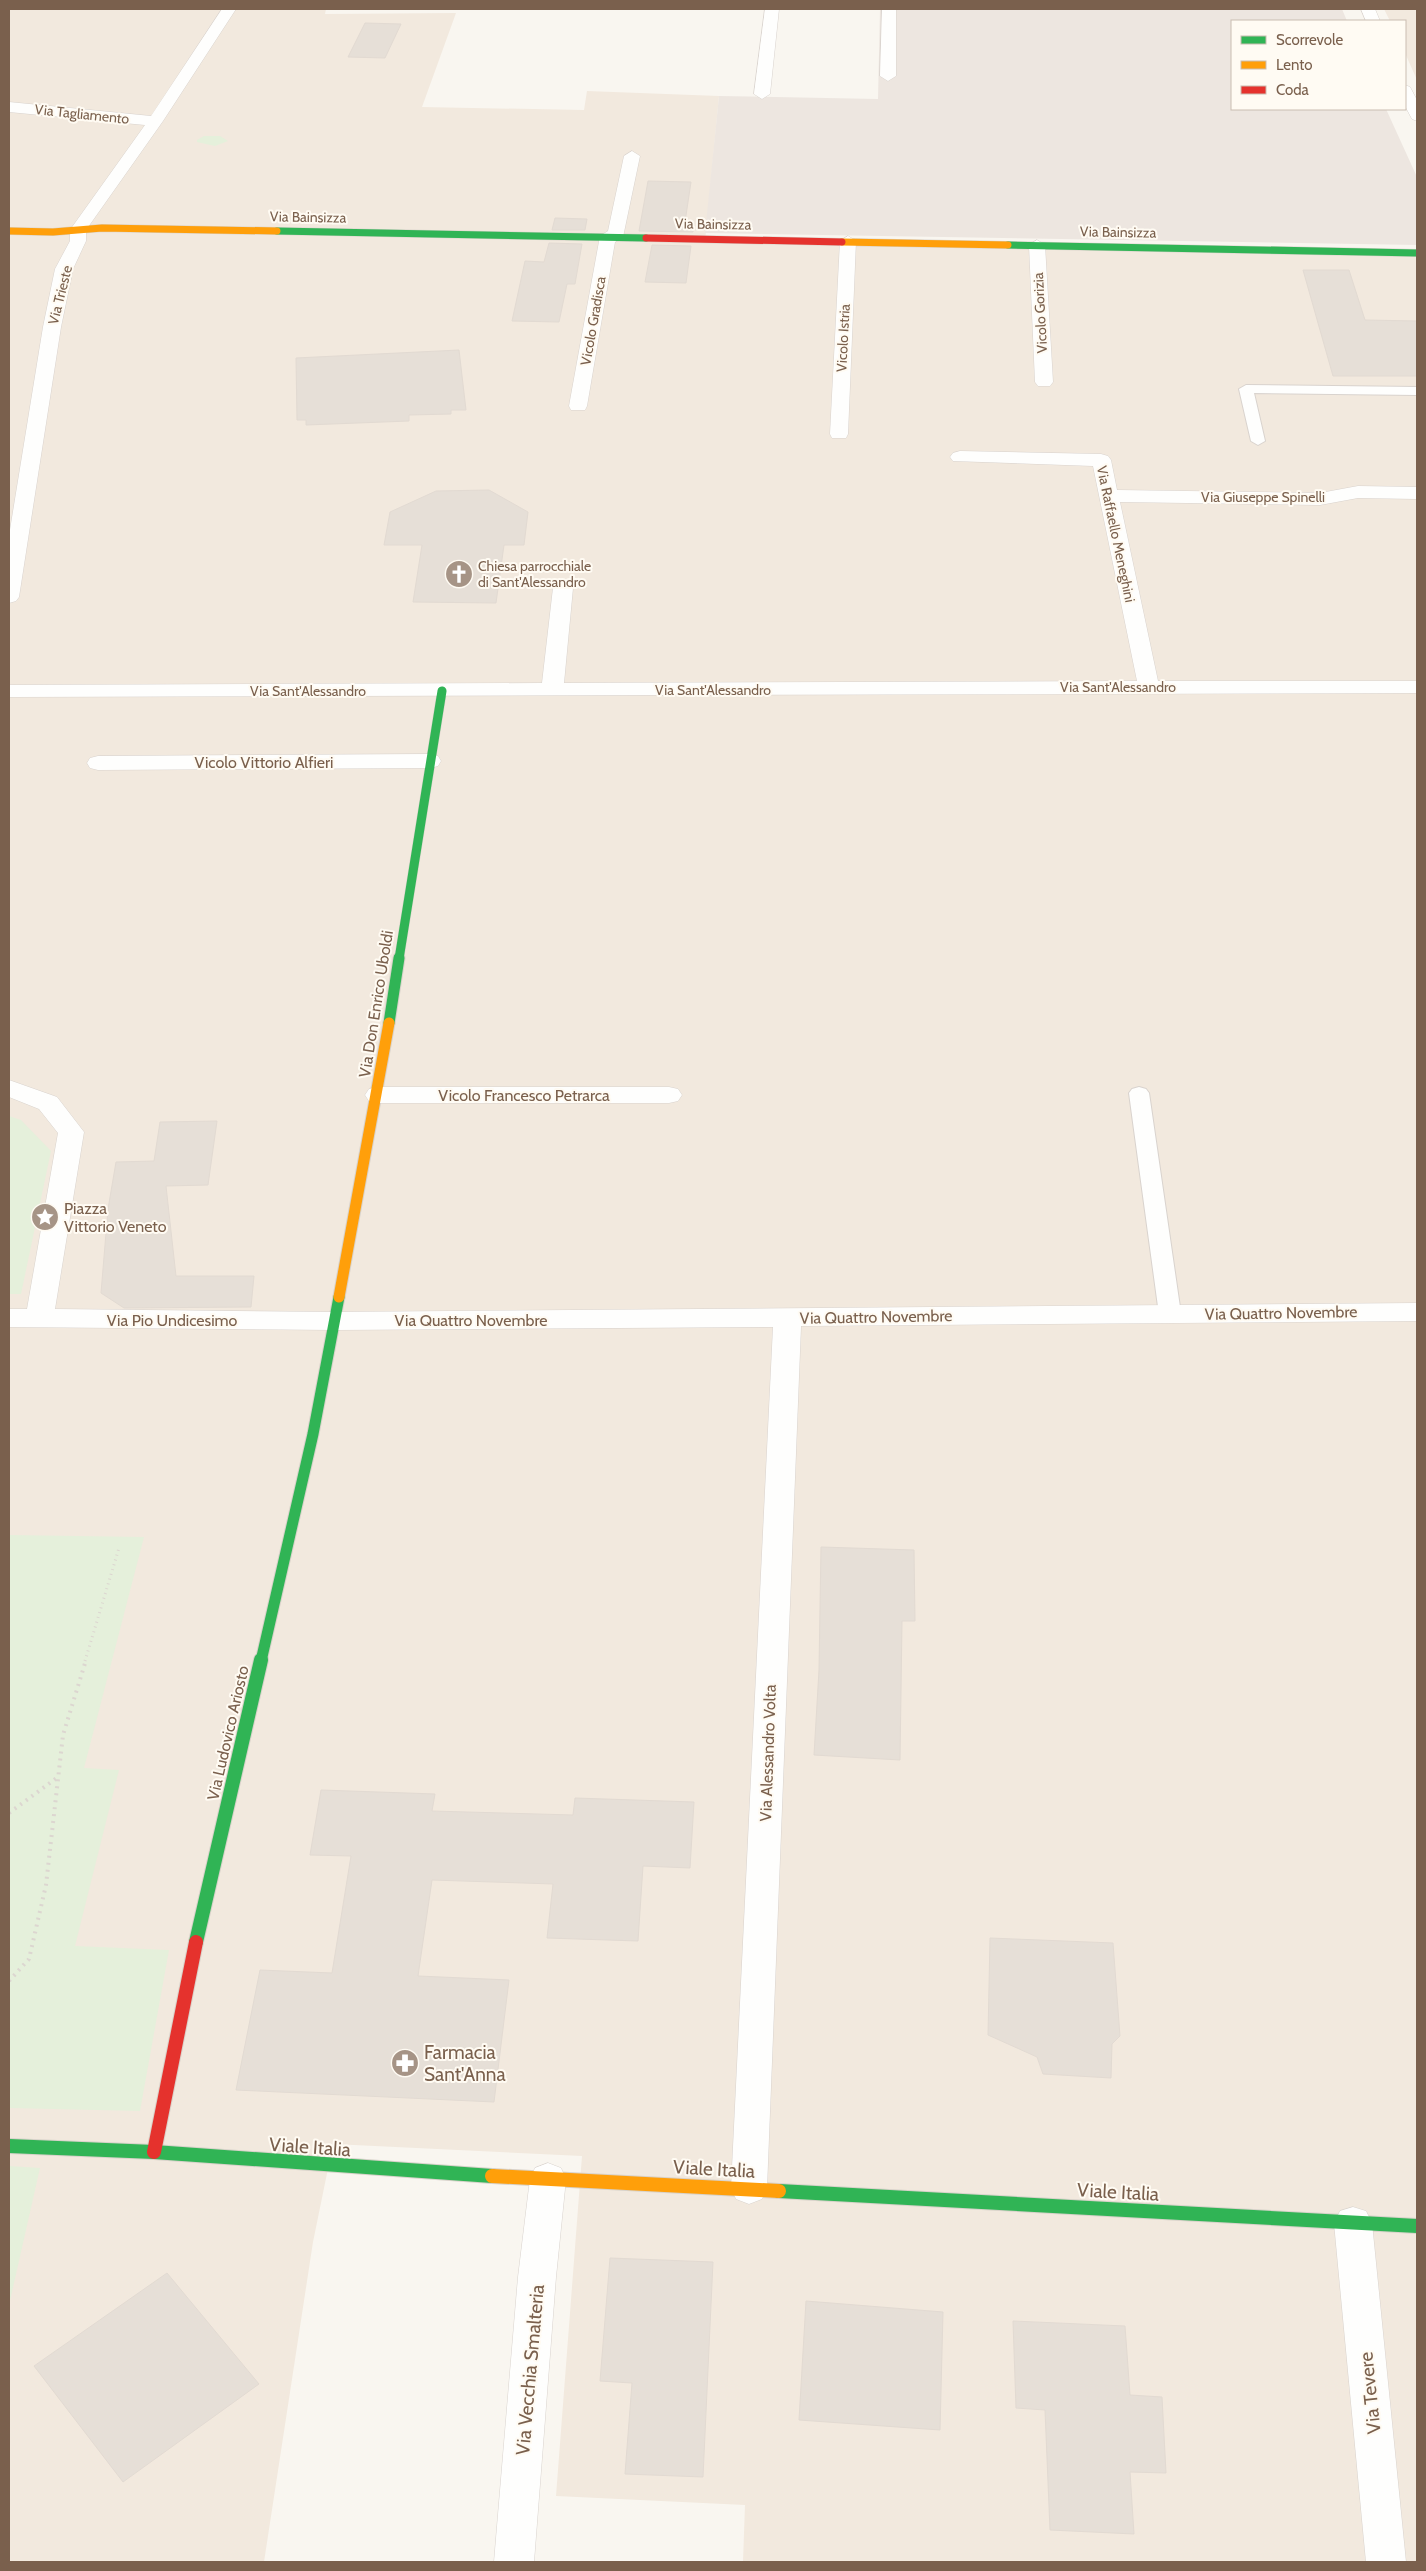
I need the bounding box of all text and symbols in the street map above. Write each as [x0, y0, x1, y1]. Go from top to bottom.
legend [1231, 20, 1406, 110]
text: Scorrevole [1276, 31, 1344, 49]
text: Lento [1276, 56, 1313, 74]
text: Coda [1276, 81, 1310, 99]
street label: Via Tagliamento [34, 100, 130, 128]
street label: Via Bainsizza [270, 207, 347, 227]
street label: Via Bainsizza [675, 214, 752, 234]
street label: Via Bainsizza [1080, 222, 1157, 242]
street label: Via Trieste [44, 264, 76, 326]
street label: Vicolo Gorizia [1029, 272, 1051, 354]
street label: Vicolo Gradisca [576, 275, 610, 367]
street label: Vicolo Istria [832, 303, 854, 373]
street label: Via Raffaello Meneghini [1093, 464, 1139, 604]
street label: Via Giuseppe Spinelli [1201, 488, 1325, 506]
place label: Chiesa parrocchiale di Sant'Alessandro [478, 557, 591, 591]
church icon: Chiesa parrocchiale di Sant'Alessandro [444, 559, 474, 589]
street label: Via Sant'Alessandro [1060, 678, 1176, 696]
street label: Via Sant'Alessandro [655, 681, 771, 699]
street label: Via Sant'Alessandro [250, 682, 366, 700]
street label: Vicolo Vittorio Alfieri [195, 753, 333, 772]
street label: Via Don Enrico Uboldi [355, 929, 397, 1079]
street label: Vicolo Francesco Petrarca [438, 1086, 610, 1105]
place label: Piazza Vittorio Veneto [64, 1199, 167, 1236]
place icon: Piazza Vittorio Veneto [30, 1202, 60, 1232]
street label: Via Quattro Novembre [1204, 1302, 1358, 1324]
street label: Via Quattro Novembre [799, 1306, 953, 1328]
street label: Via Pio Undicesimo [107, 1311, 238, 1330]
street label: Via Quattro Novembre [395, 1311, 547, 1330]
street label: Via Ludovico Ariosto [203, 1664, 253, 1802]
street label: Via Alessandro Volta [756, 1684, 780, 1822]
place label: Farmacia Sant'Anna [424, 2041, 506, 2086]
pharmacy icon: Farmacia Sant'Anna [390, 2048, 420, 2078]
street label: Viale Italia [268, 2133, 352, 2161]
street label: Viale Italia [673, 2155, 755, 2183]
street label: Viale Italia [1077, 2178, 1159, 2206]
street label: Via Vecchia Smalteria [511, 2284, 549, 2456]
street label: Via Tevere [1354, 2351, 1386, 2435]

